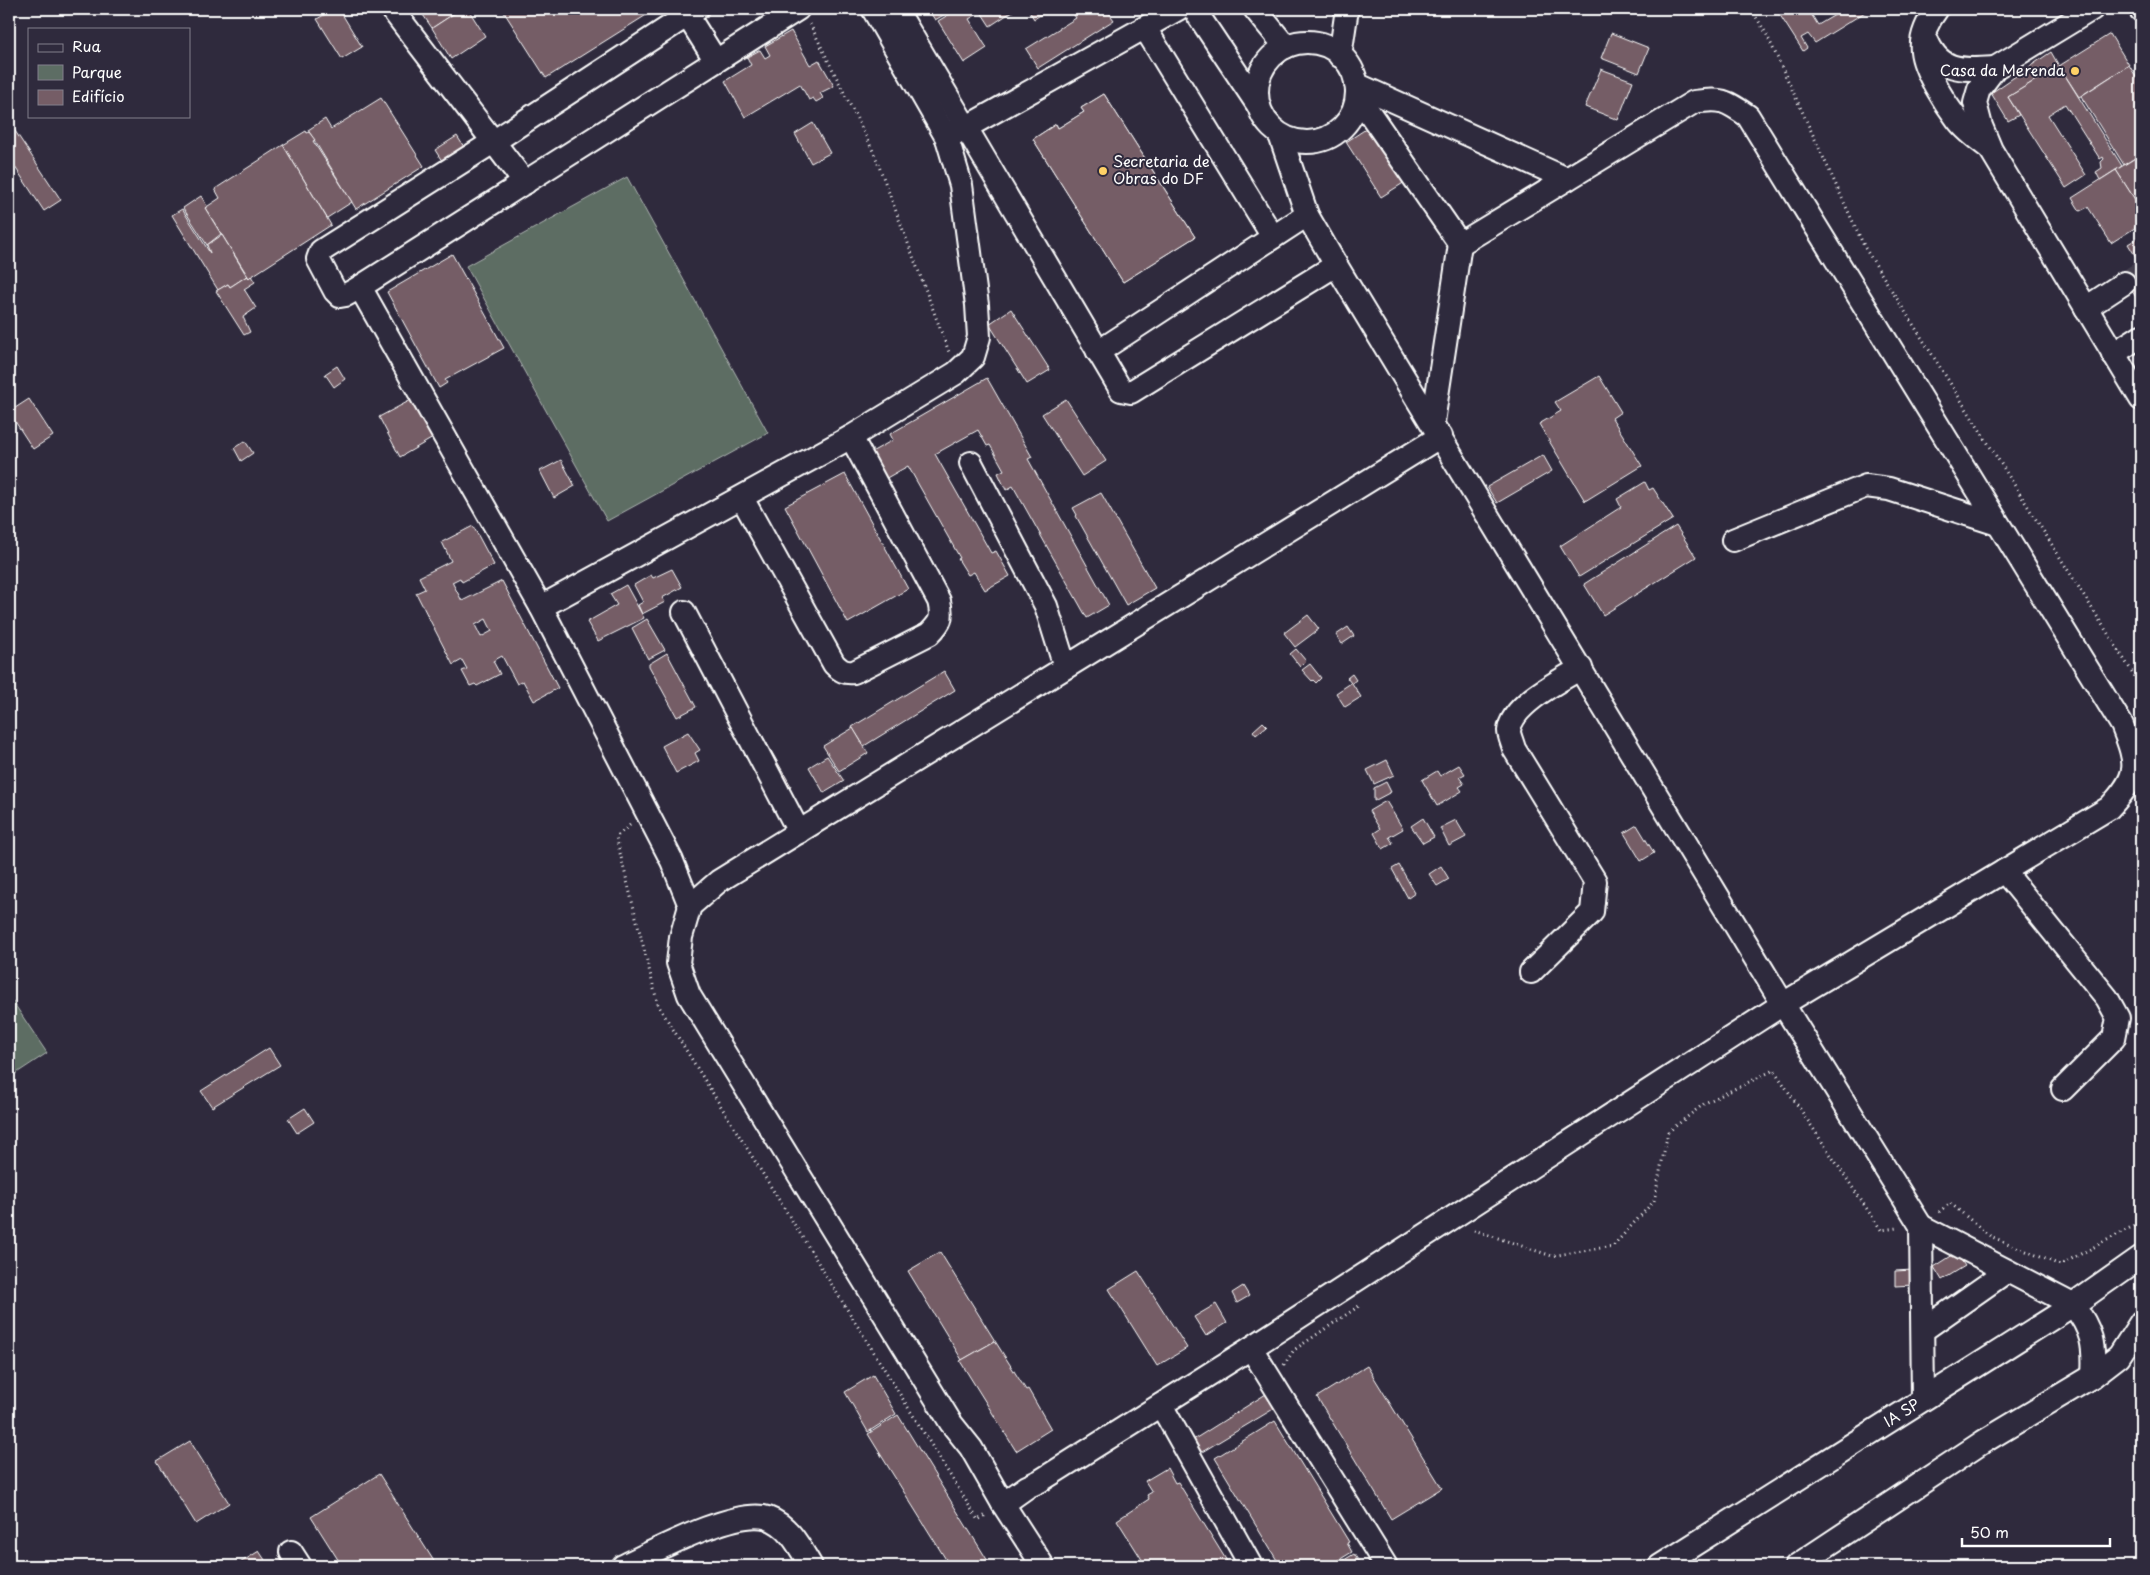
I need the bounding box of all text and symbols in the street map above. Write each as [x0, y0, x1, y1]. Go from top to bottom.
legend [28, 28, 190, 118]
text: Rua [72, 34, 101, 57]
place label: Casa da Merenda [1940, 58, 2066, 81]
text: Parque [72, 60, 122, 83]
marker: Casa da Merenda [2069, 65, 2081, 77]
text: Edifício [72, 84, 125, 107]
place label: Secretaria de Obras do DF [1113, 149, 1210, 189]
marker: Secretaria de Obras do DF [1097, 165, 1109, 177]
street label: IA SP [1878, 1392, 1924, 1432]
scale bar [1962, 1515, 2110, 1547]
text: 50 m [1970, 1520, 2009, 1543]

